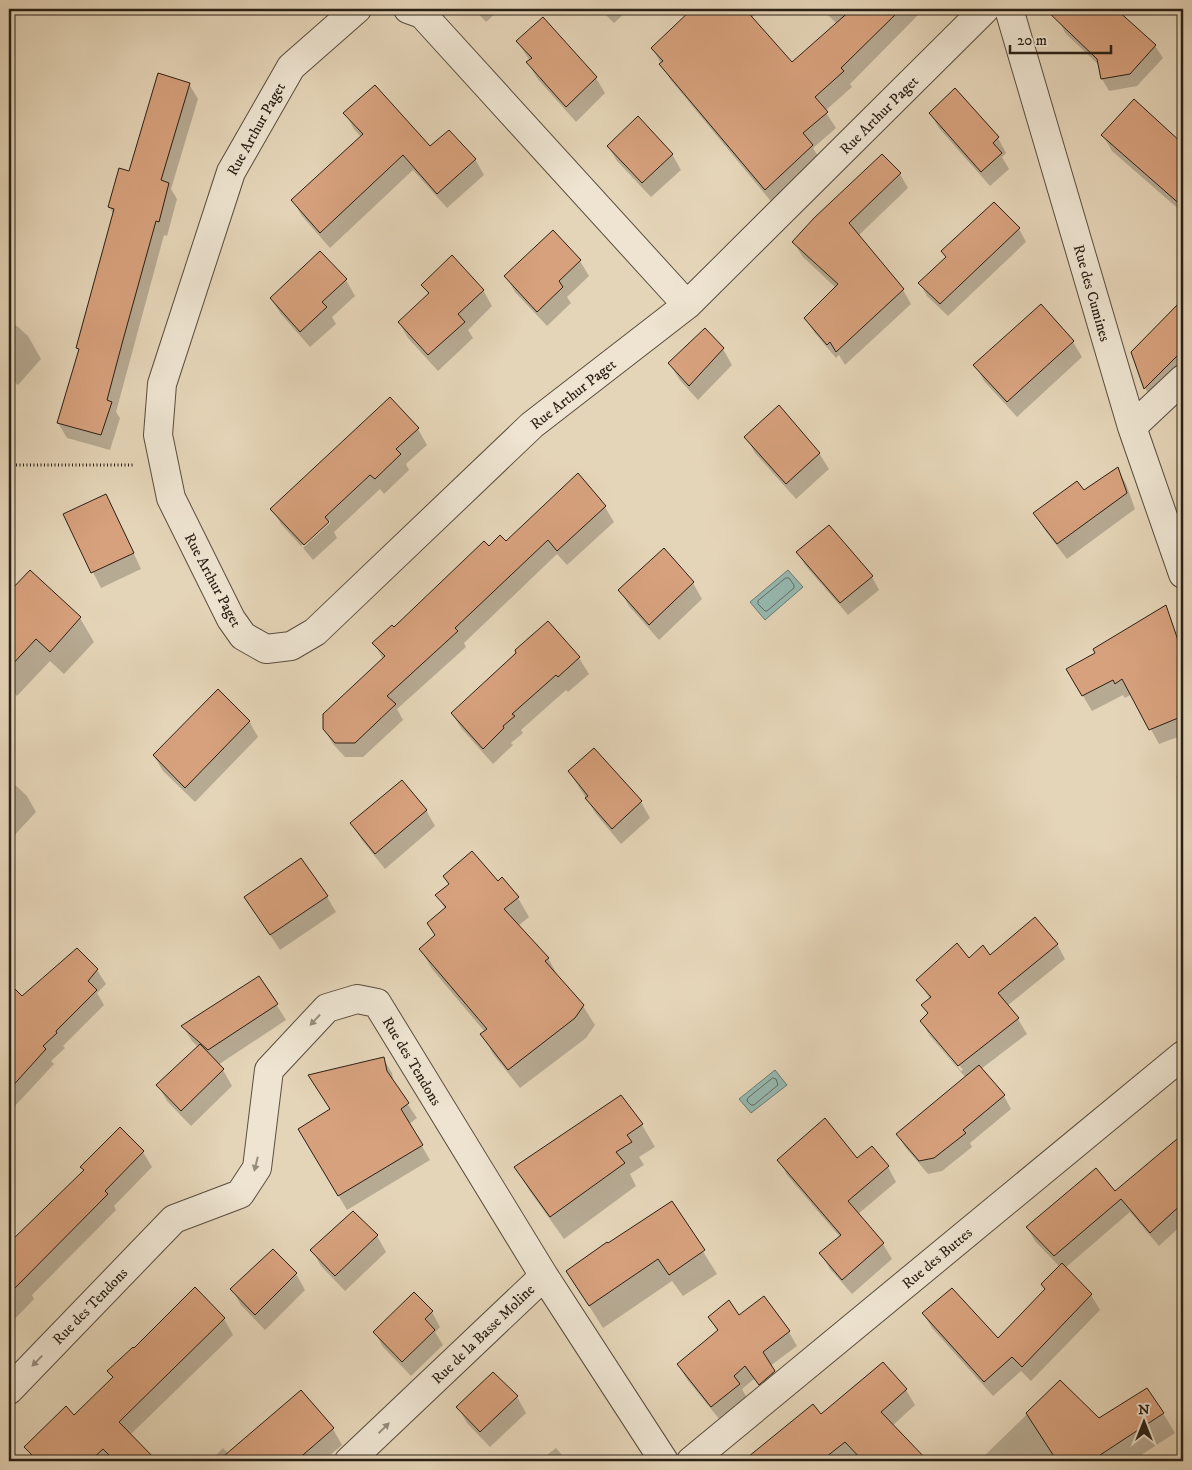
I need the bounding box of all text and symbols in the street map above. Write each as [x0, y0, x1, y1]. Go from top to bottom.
scale bar [1010, 22, 1111, 54]
text: 20 m [1017, 31, 1047, 50]
street label: Rue Arthur Paget [836, 72, 923, 159]
street label: Rue Arthur Paget [223, 79, 290, 179]
street label: Rue des Cumines [1069, 242, 1114, 344]
street label: Rue Arthur Paget [527, 355, 620, 434]
street label: Rue Arthur Paget [180, 530, 245, 631]
street label: Rue des Tendons [378, 1013, 445, 1109]
one-way arrow [309, 1014, 321, 1026]
one-way arrow [252, 1156, 260, 1171]
street label: Rue des Buttes [898, 1223, 976, 1293]
street label: Rue des Tendons [49, 1264, 132, 1349]
street label: Rue de la Basse Moline [428, 1280, 539, 1388]
one-way arrow [31, 1354, 43, 1366]
north arrow [1120, 1398, 1170, 1448]
text: N [1138, 1401, 1150, 1419]
one-way arrow [378, 1422, 390, 1434]

